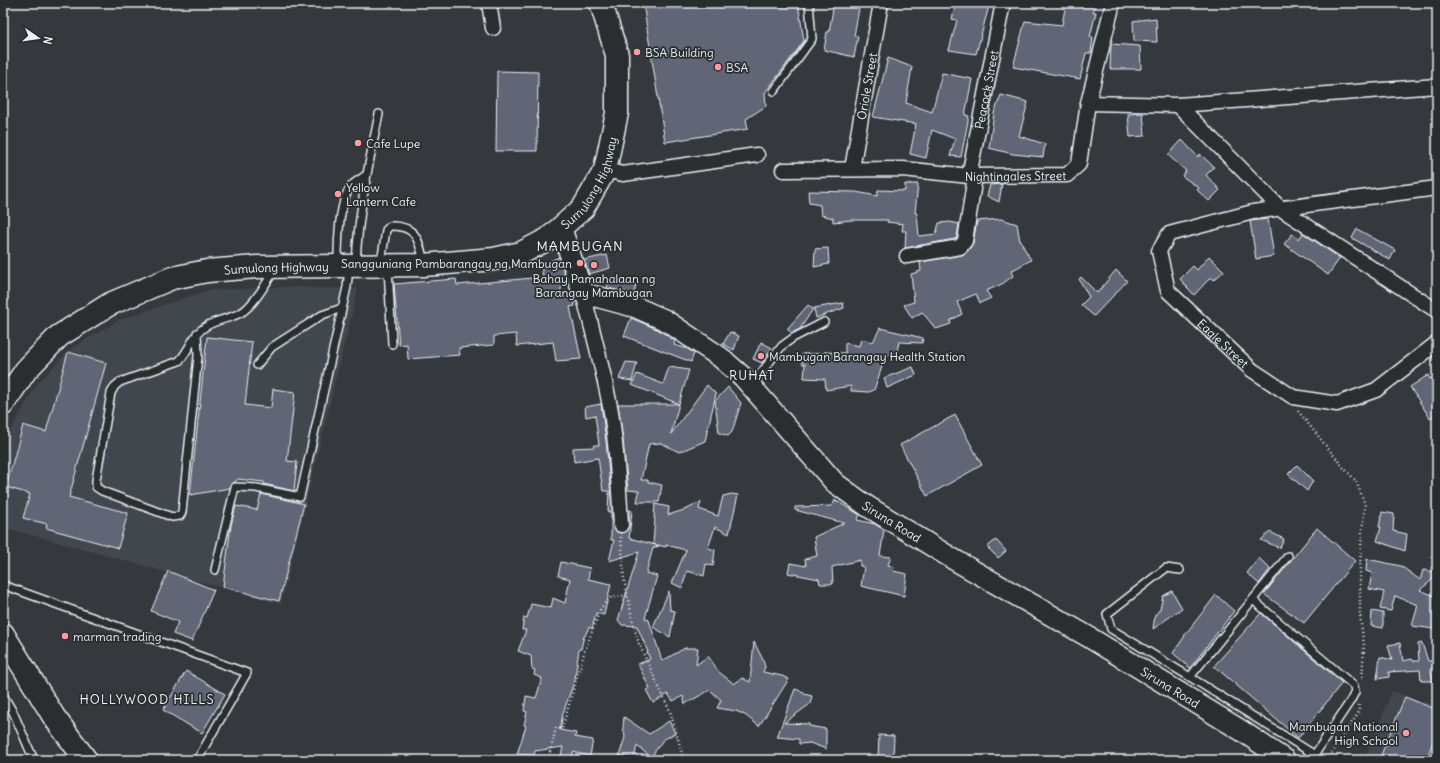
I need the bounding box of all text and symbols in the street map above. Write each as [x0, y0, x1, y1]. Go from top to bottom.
north arrow [18, 18, 58, 58]
text: N [40, 35, 55, 46]
place label: BSA Building [645, 45, 714, 60]
marker: BSA Building [632, 47, 642, 57]
street label: Peacock Street [971, 49, 1001, 130]
street label: Oriole Street [853, 52, 880, 121]
place label: BSA [726, 60, 749, 75]
marker: BSA [713, 62, 723, 72]
street label: Sumulong Highway [558, 135, 619, 232]
place label: Cafe Lupe [366, 136, 420, 151]
marker: Cafe Lupe [353, 138, 363, 148]
street label: Nightingales Street [965, 168, 1066, 184]
place label: Yellow Lantern Cafe [346, 180, 416, 209]
marker: Yellow Lantern Cafe [333, 189, 343, 199]
district label: MAMBUGAN [536, 237, 624, 255]
place label: Sangguniang Pambarangay ng Mambugan [341, 256, 572, 271]
marker: Sangguniang Pambarangay ng Mambugan [575, 258, 585, 268]
street label: Sumulong Highway [223, 259, 329, 277]
marker: Bahay Pamahalaan ng Barangay Mambugan [589, 260, 599, 270]
place label: Bahay Pamahalaan ng Barangay Mambugan [533, 271, 655, 300]
street label: Eagle Street [1195, 315, 1252, 371]
place label: Mambugan Barangay Health Station [769, 349, 966, 364]
marker: Mambugan Barangay Health Station [756, 351, 766, 361]
district label: RUHAT [729, 367, 775, 384]
street label: Siruna Road [860, 498, 924, 545]
place label: marman trading [73, 629, 161, 644]
marker: marman trading [60, 631, 70, 641]
street label: Siruna Road [1138, 663, 1202, 711]
district label: HOLLYWOOD HILLS [79, 691, 215, 708]
place label: Mambugan National High School [1289, 719, 1398, 748]
marker: Mambugan National High School [1401, 728, 1411, 738]

